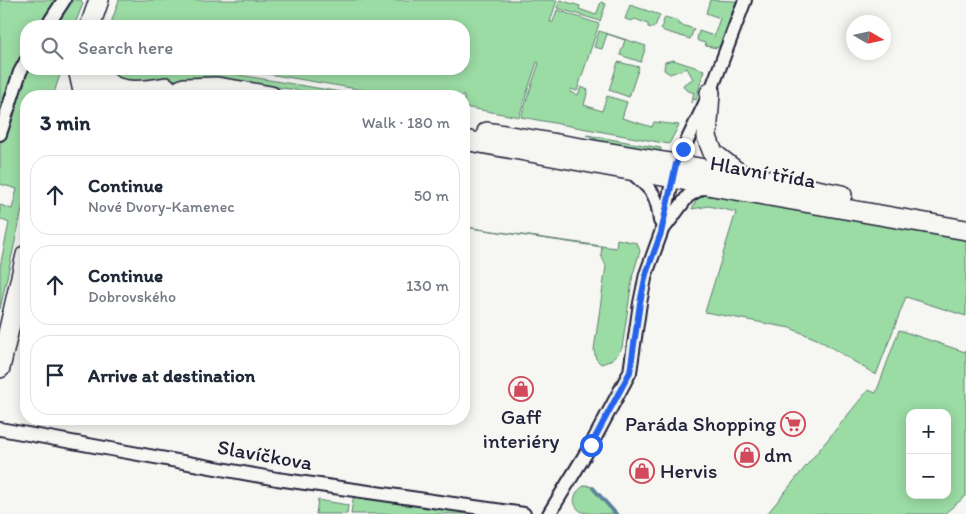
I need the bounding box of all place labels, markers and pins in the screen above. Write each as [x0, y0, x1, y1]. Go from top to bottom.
shop icon: Gaff interiéry [508, 376, 534, 402]
place label: Gaff interiéry [483, 404, 560, 453]
place label: Paráda Shopping [625, 411, 776, 436]
supermarket icon: Paráda Shopping [780, 411, 806, 437]
shop icon: dm [734, 442, 760, 468]
place label: dm [764, 442, 793, 467]
shop icon: Hervis [629, 458, 655, 484]
place label: Hervis [660, 458, 717, 483]

